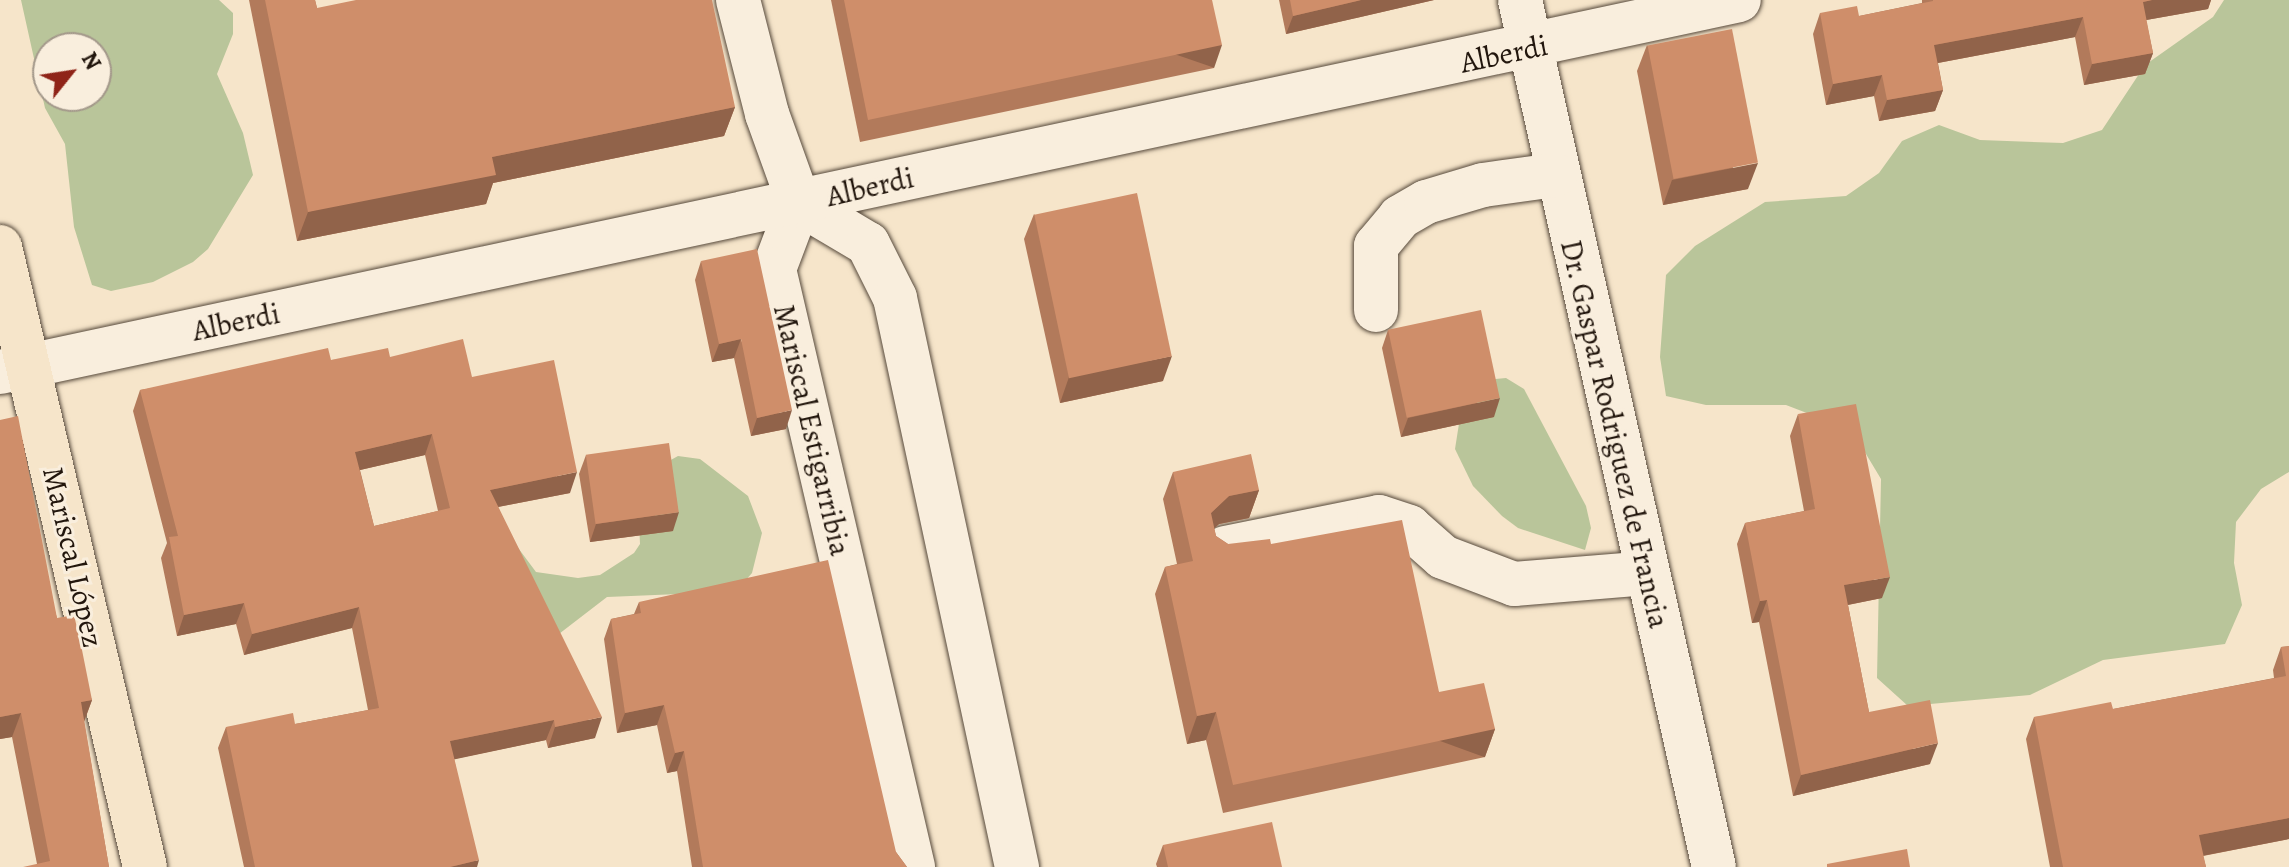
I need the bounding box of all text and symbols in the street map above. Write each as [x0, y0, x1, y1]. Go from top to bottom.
street label: Alberdi [1457, 27, 1551, 81]
north arrow [32, 32, 112, 112]
text: N [74, 47, 108, 75]
street label: Alberdi [823, 159, 917, 215]
street label: Dr. Gaspar Rodriguez de Francia [1553, 236, 1677, 632]
street label: Alberdi [189, 295, 283, 349]
street label: Mariscal Estigarribia [766, 301, 858, 559]
street label: Mariscal López [35, 463, 111, 651]

